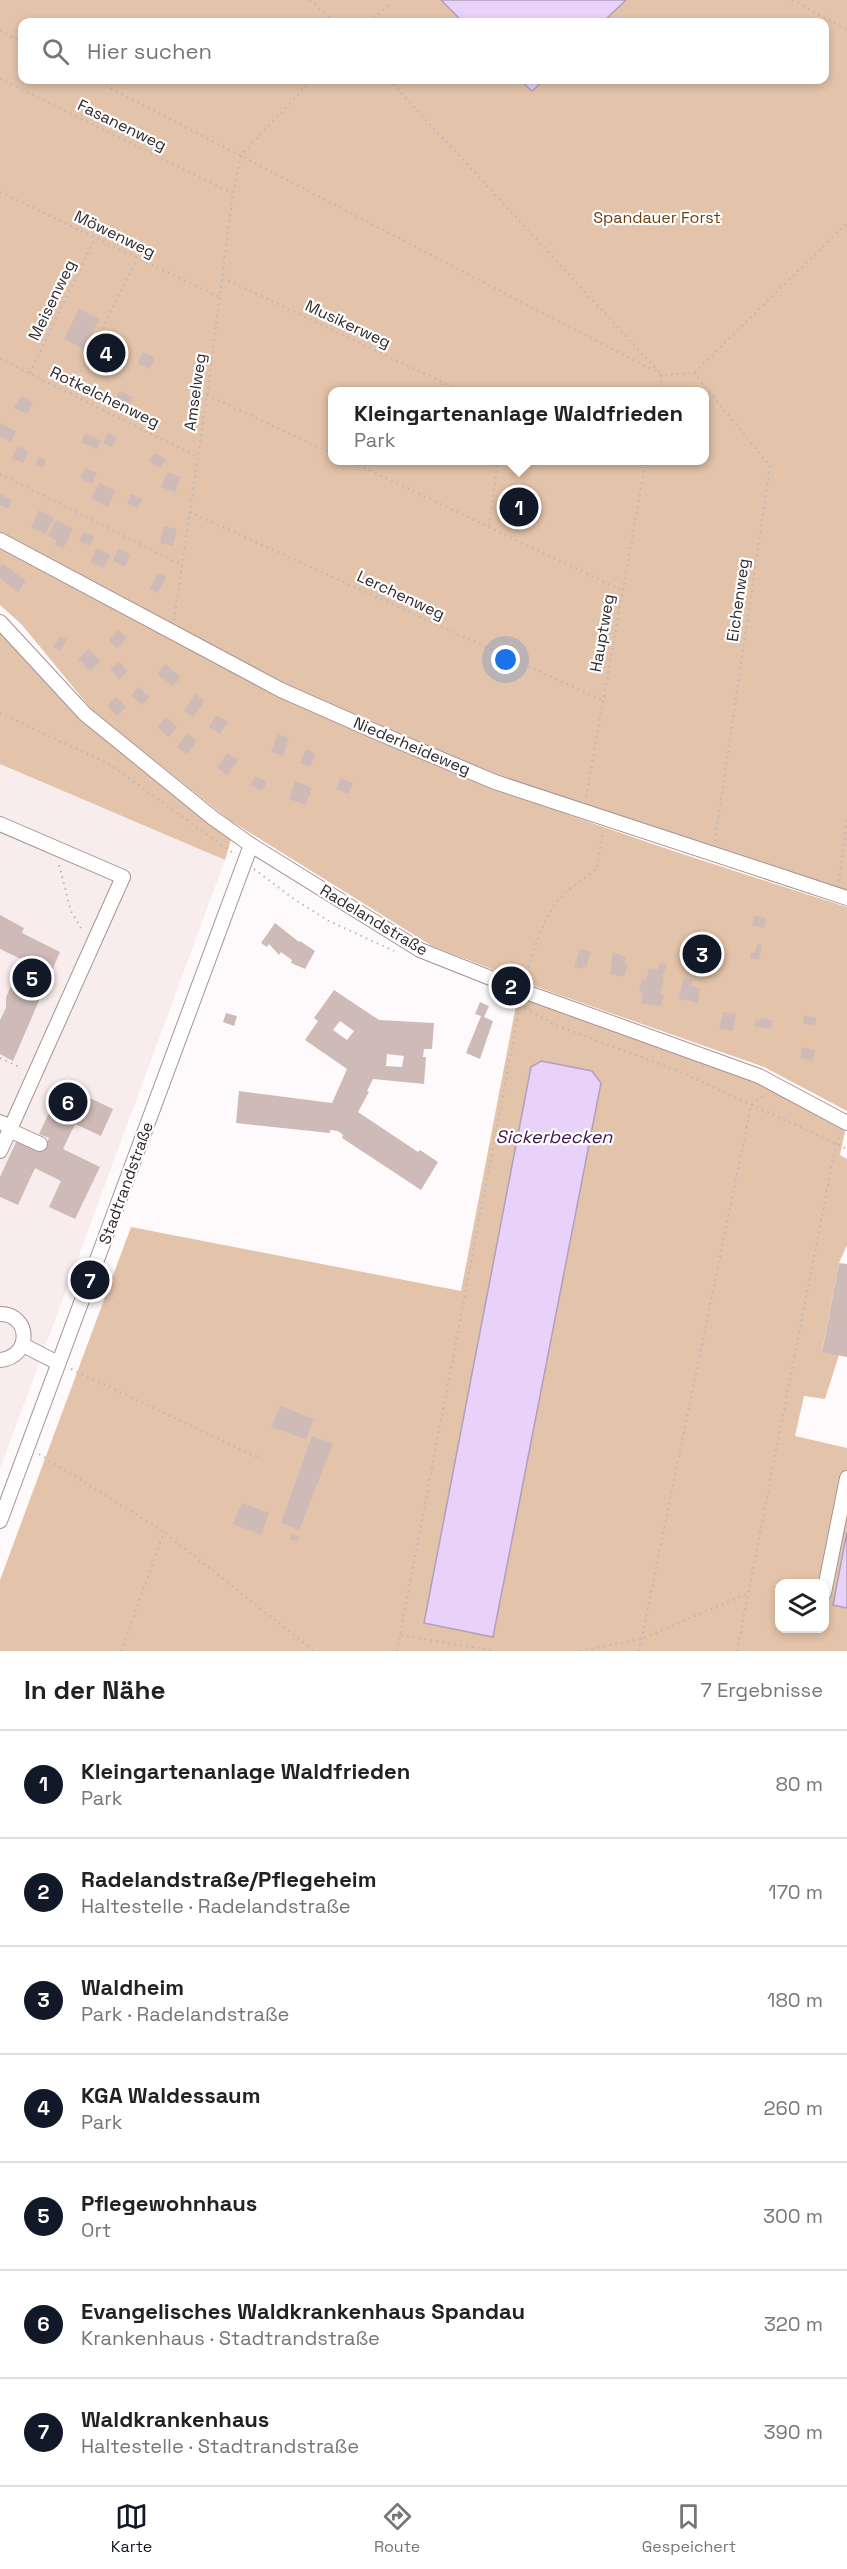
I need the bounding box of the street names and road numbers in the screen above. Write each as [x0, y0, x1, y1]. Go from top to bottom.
street label: Fasanenweg [74, 94, 170, 156]
street label: Möwenweg [71, 205, 159, 263]
street label: Meisenweg [23, 256, 81, 344]
street label: Musikerweg [302, 295, 394, 353]
street label: Amselweg [179, 352, 211, 432]
street label: Rotkelchenweg [47, 361, 163, 433]
street label: Eichenweg [722, 557, 754, 643]
street label: Lerchenweg [354, 565, 448, 625]
street label: Hauptweg [585, 592, 619, 674]
street label: Niederheideweg [350, 712, 474, 780]
street label: Radelandstraße [316, 880, 432, 960]
street label: Stadtrandstraße [94, 1119, 158, 1247]

